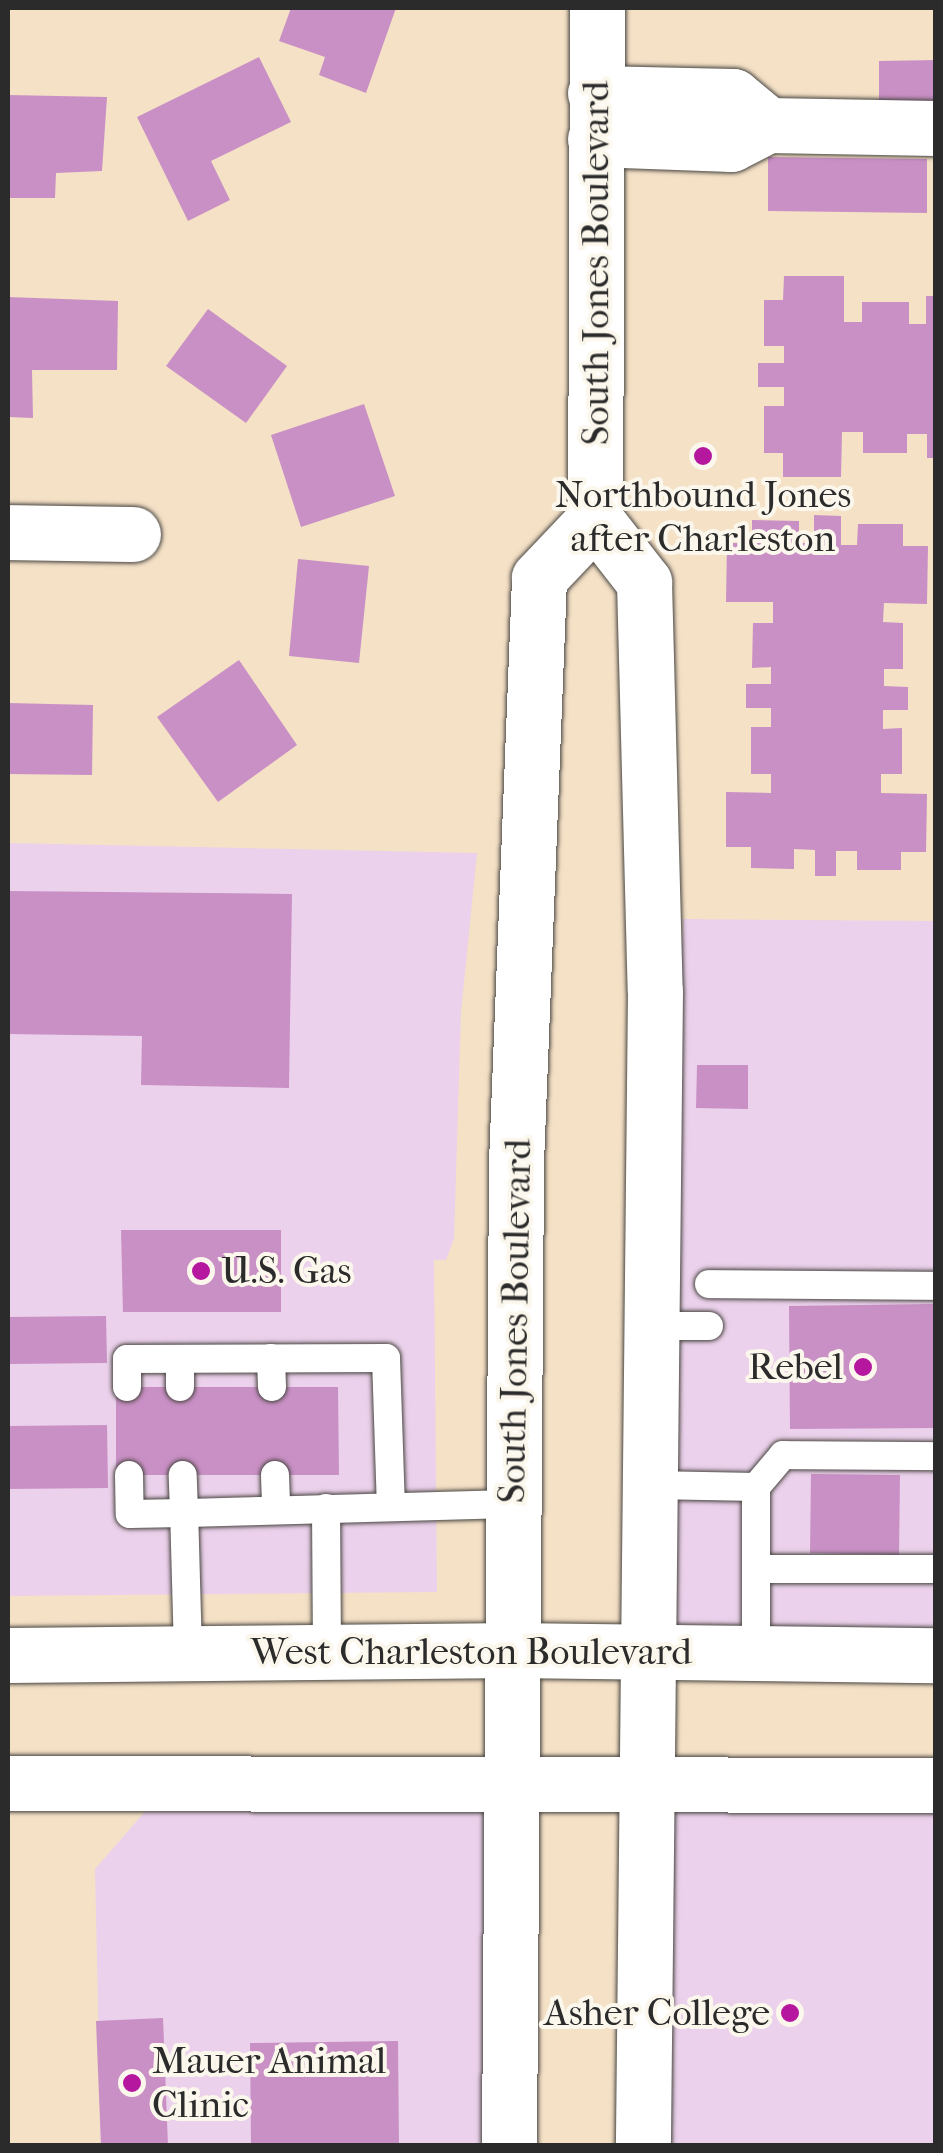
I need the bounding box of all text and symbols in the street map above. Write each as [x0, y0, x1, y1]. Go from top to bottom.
street label: South Jones Boulevard [573, 81, 619, 445]
marker: Northbound Jones after Charleston [692, 445, 714, 467]
place label: Northbound Jones after Charleston [555, 472, 851, 562]
street label: South Jones Boulevard [489, 1138, 541, 1504]
place label: U.S. Gas [221, 1248, 351, 1294]
marker: U.S. Gas [190, 1260, 212, 1282]
place label: Rebel [748, 1344, 843, 1390]
marker: Rebel [852, 1356, 874, 1378]
street label: West Charleston Boulevard [250, 1629, 692, 1675]
place label: Asher College [544, 1990, 770, 2036]
marker: Asher College [779, 2002, 801, 2024]
place label: Mauer Animal Clinic [152, 2038, 386, 2128]
marker: Mauer Animal Clinic [121, 2072, 143, 2094]

